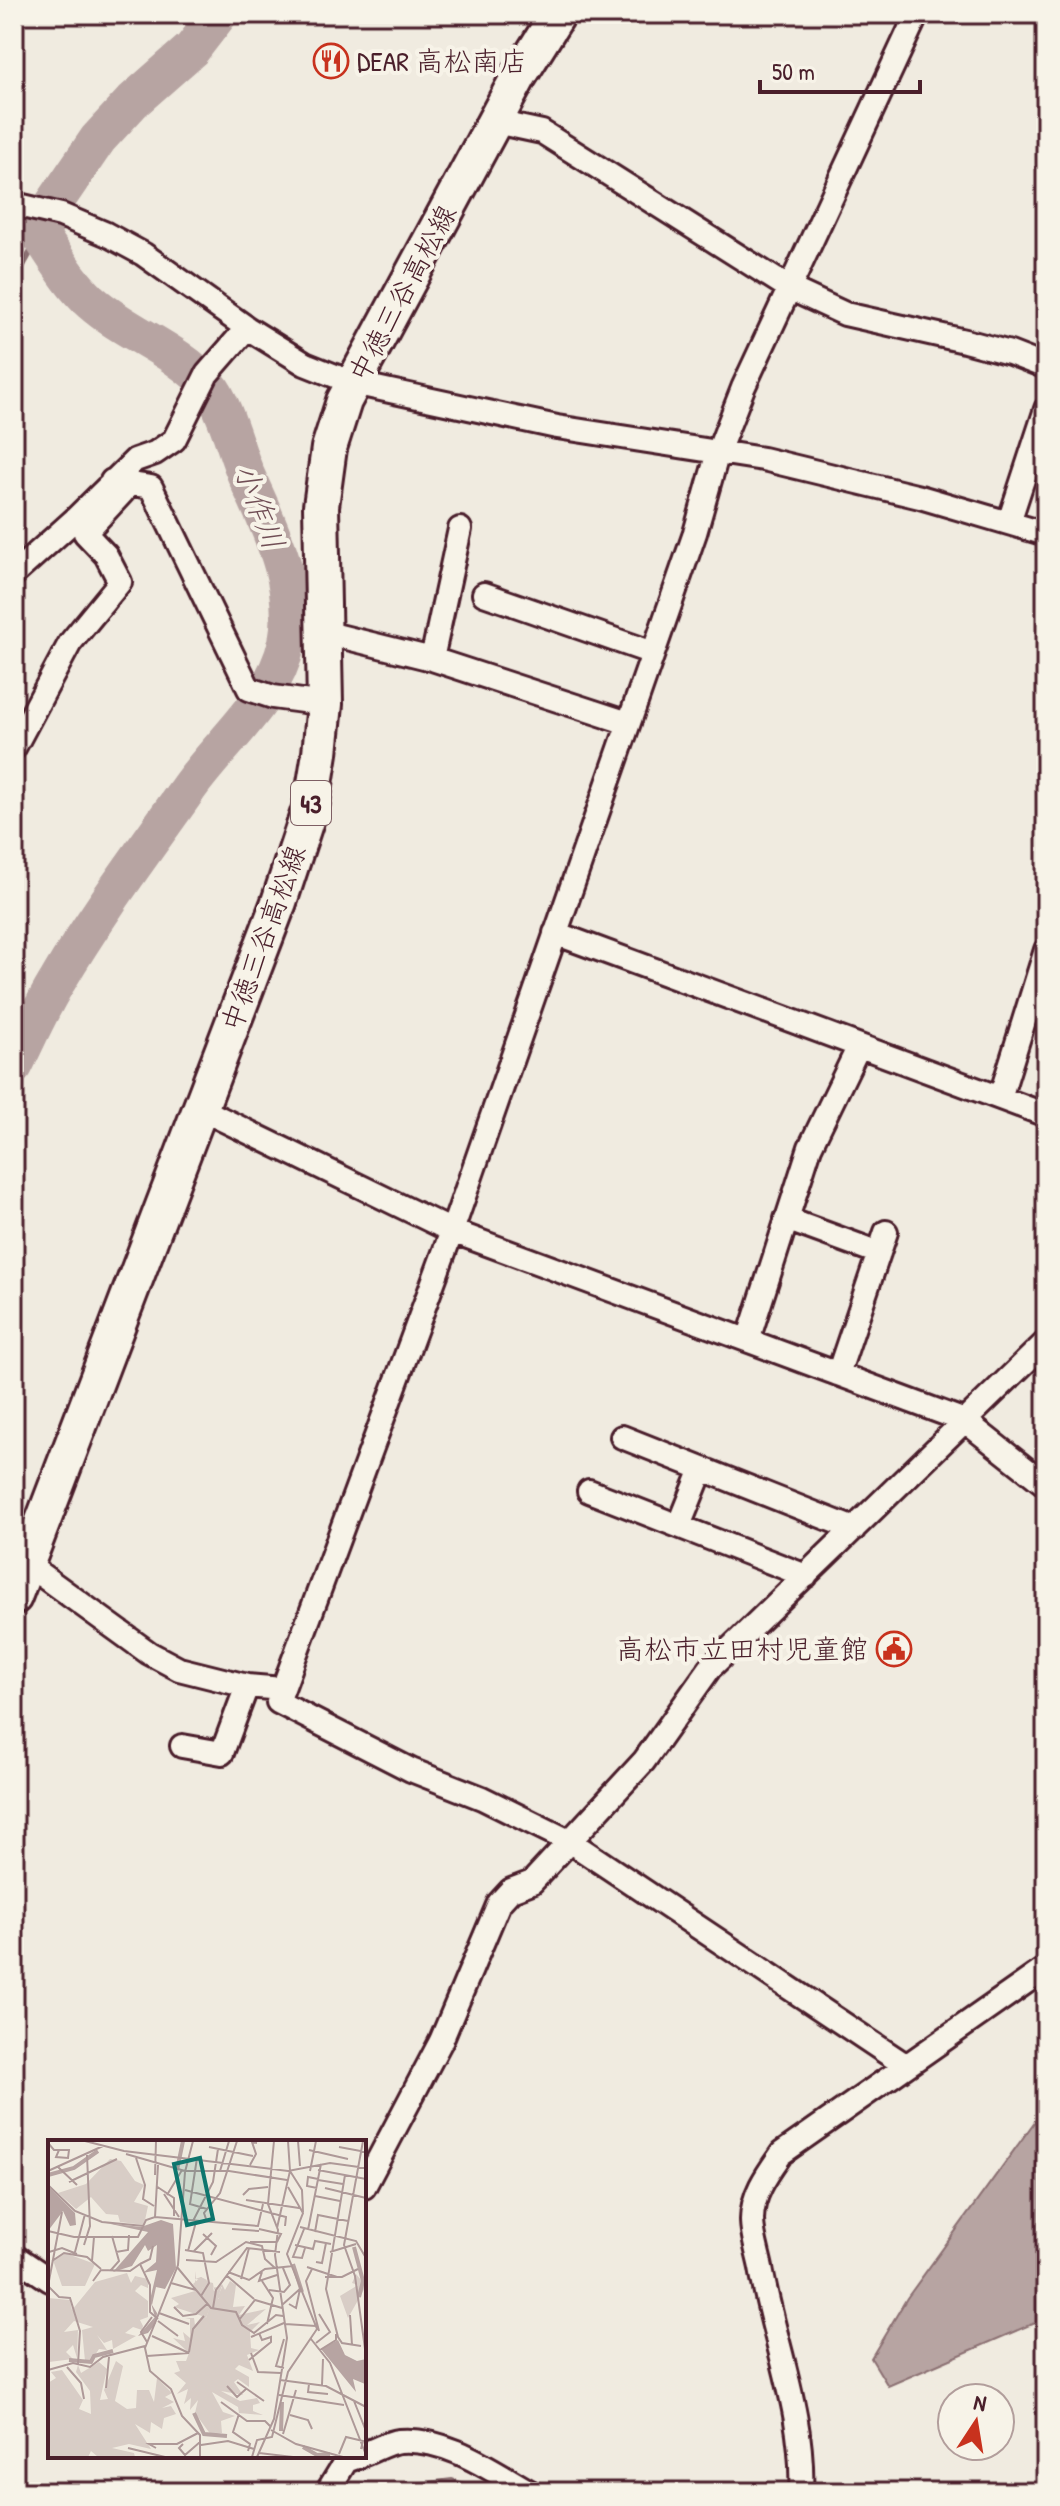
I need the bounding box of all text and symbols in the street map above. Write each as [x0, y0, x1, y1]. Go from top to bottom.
restaurant icon: DEAR 高松南店 [312, 42, 350, 80]
place label: DEAR 高松南店 [357, 42, 528, 80]
scale bar [760, 44, 920, 94]
text: 50 m [772, 55, 815, 87]
street label: 中徳三谷高松線 [339, 198, 465, 388]
water label: 小作川 [225, 457, 295, 555]
road number: 43 [291, 781, 331, 825]
street label: 中徳三谷高松線 [212, 839, 314, 1037]
place label: 高松市立田村児童館 [616, 1630, 868, 1668]
public building icon: 高松市立田村児童館 [875, 1630, 913, 1668]
inset map [48, 2140, 366, 2458]
north arrow [936, 2382, 1016, 2462]
text: N [971, 2387, 989, 2418]

